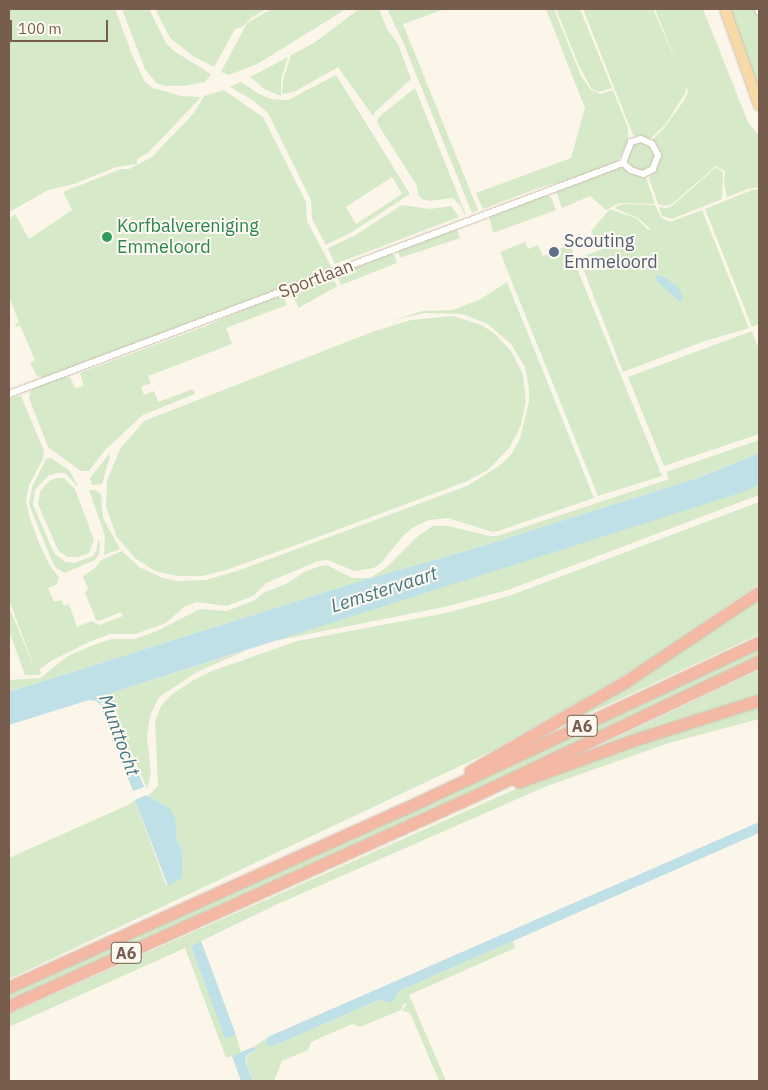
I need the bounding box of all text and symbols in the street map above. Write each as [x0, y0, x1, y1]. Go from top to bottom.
scale bar [12, 10, 110, 42]
text: 100 m [18, 19, 62, 38]
place label: Korfbalvereniging Emmeloord [117, 216, 259, 258]
marker: Korfbalvereniging Emmeloord [101, 231, 113, 243]
place label: Scouting Emmeloord [564, 231, 658, 274]
marker: Scouting Emmeloord [548, 246, 560, 258]
street label: Sportlaan [276, 255, 356, 303]
water label: Lemstervaart [328, 562, 440, 618]
water label: Munttocht [94, 691, 144, 779]
road number: A6 [566, 712, 598, 739]
road number: A6 [110, 940, 142, 966]

